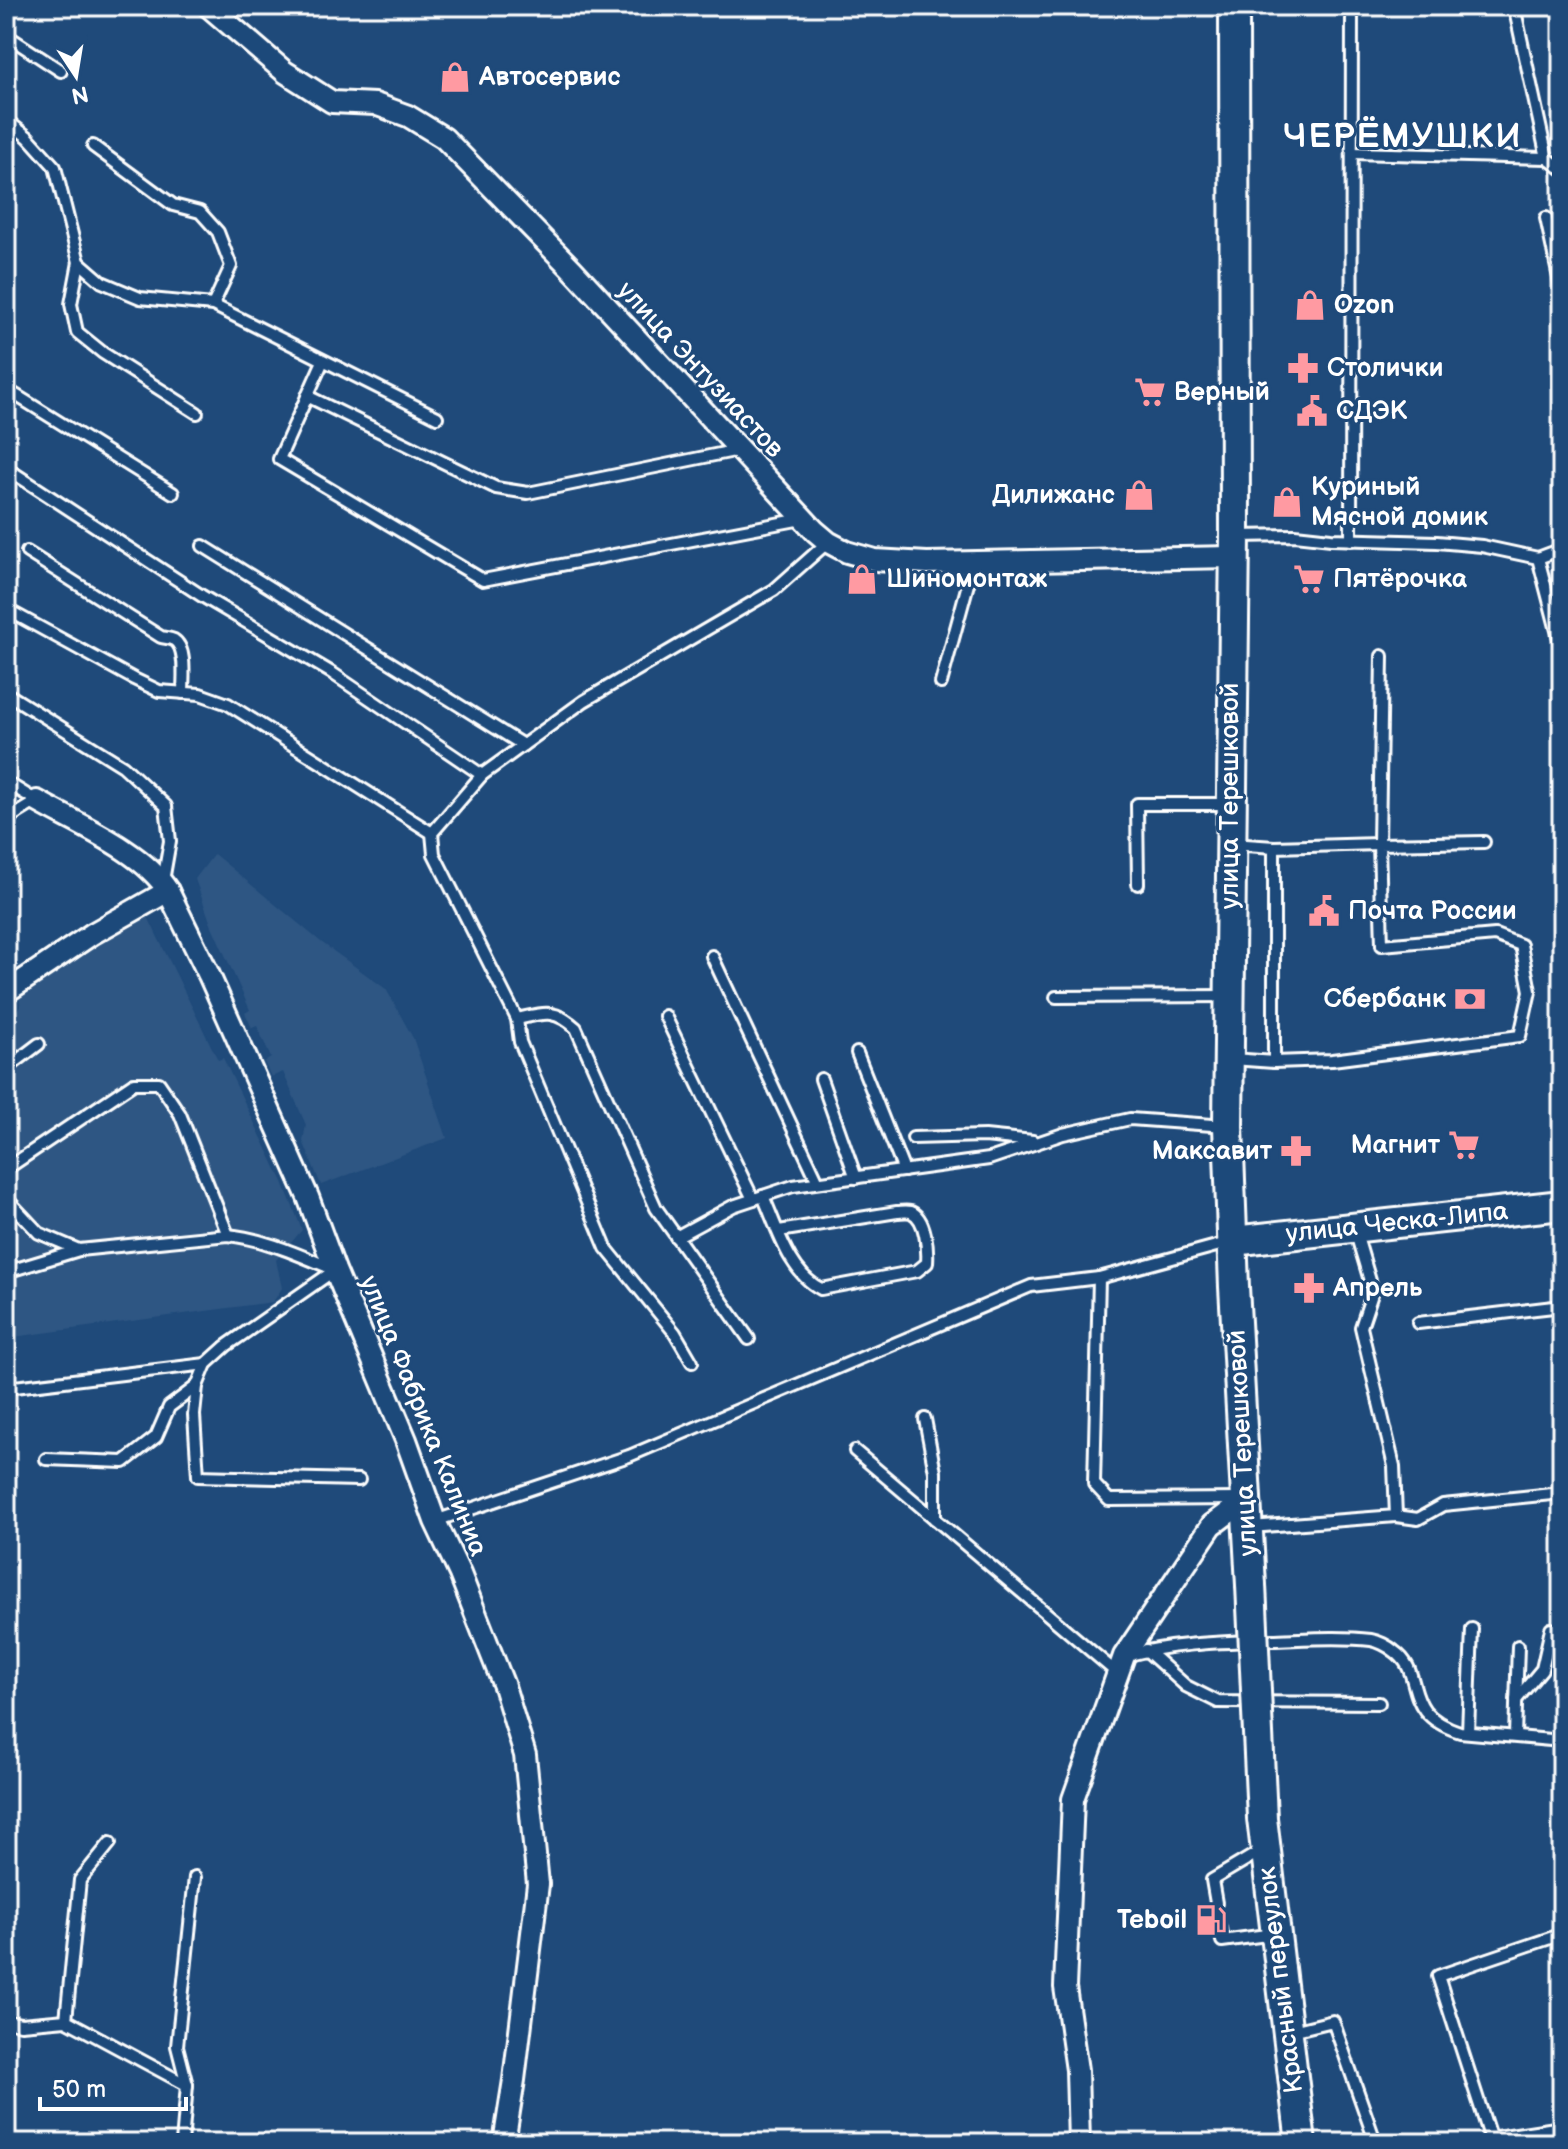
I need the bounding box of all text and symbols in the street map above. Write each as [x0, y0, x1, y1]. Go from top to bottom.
north arrow [36, 36, 116, 116]
shop icon: Автосервис [438, 60, 472, 94]
place label: Автосервис [478, 62, 621, 93]
text: N [69, 79, 91, 109]
district label: ЧЕРЁМУШКИ [1283, 116, 1523, 157]
street label: улица Энтузиастов [610, 276, 790, 465]
shop icon: Ozon [1293, 288, 1327, 322]
place label: Ozon [1334, 290, 1395, 321]
pharmacy icon: Столички [1286, 351, 1320, 385]
place label: Столички [1327, 353, 1443, 384]
supermarket icon: Верный [1133, 375, 1167, 409]
place label: Верный [1174, 377, 1270, 408]
public building icon: СДЭК [1295, 394, 1329, 428]
place label: СДЭК [1336, 396, 1408, 427]
place label: Куриный Мясной домик [1311, 472, 1489, 533]
shop icon: Дилижанс [1122, 478, 1156, 512]
place label: Дилижанс [992, 480, 1115, 511]
shop icon: Куриный Мясной домик [1270, 485, 1304, 519]
shop icon: Шиномонтаж [845, 562, 879, 596]
supermarket icon: Пятёрочка [1292, 562, 1326, 596]
place label: Шиномонтаж [886, 564, 1048, 595]
place label: Пятёрочка [1333, 564, 1468, 595]
street label: улица Терешковой [1215, 683, 1246, 909]
public building icon: Почта России [1307, 894, 1341, 928]
place label: Почта России [1348, 896, 1517, 927]
bank icon: Сбербанк [1453, 982, 1487, 1016]
place label: Сбербанк [1323, 984, 1447, 1015]
supermarket icon: Магнит [1447, 1128, 1481, 1162]
place label: Магнит [1351, 1130, 1441, 1161]
pharmacy icon: Максавит [1279, 1134, 1313, 1168]
place label: Максавит [1152, 1136, 1273, 1167]
street label: улица Ческа-Липа [1284, 1196, 1510, 1250]
street label: улица Фабрика Калиниа [353, 1271, 493, 1561]
pharmacy icon: Апрель [1292, 1271, 1326, 1305]
place label: Апрель [1332, 1273, 1423, 1304]
street label: улица Терешковой [1222, 1329, 1264, 1557]
street label: Красный переулок [1252, 1865, 1310, 2095]
fuel station icon: Teboil [1194, 1903, 1228, 1937]
place label: Teboil [1117, 1905, 1187, 1936]
scale bar [40, 2061, 186, 2111]
text: 50 m [52, 2075, 106, 2104]

